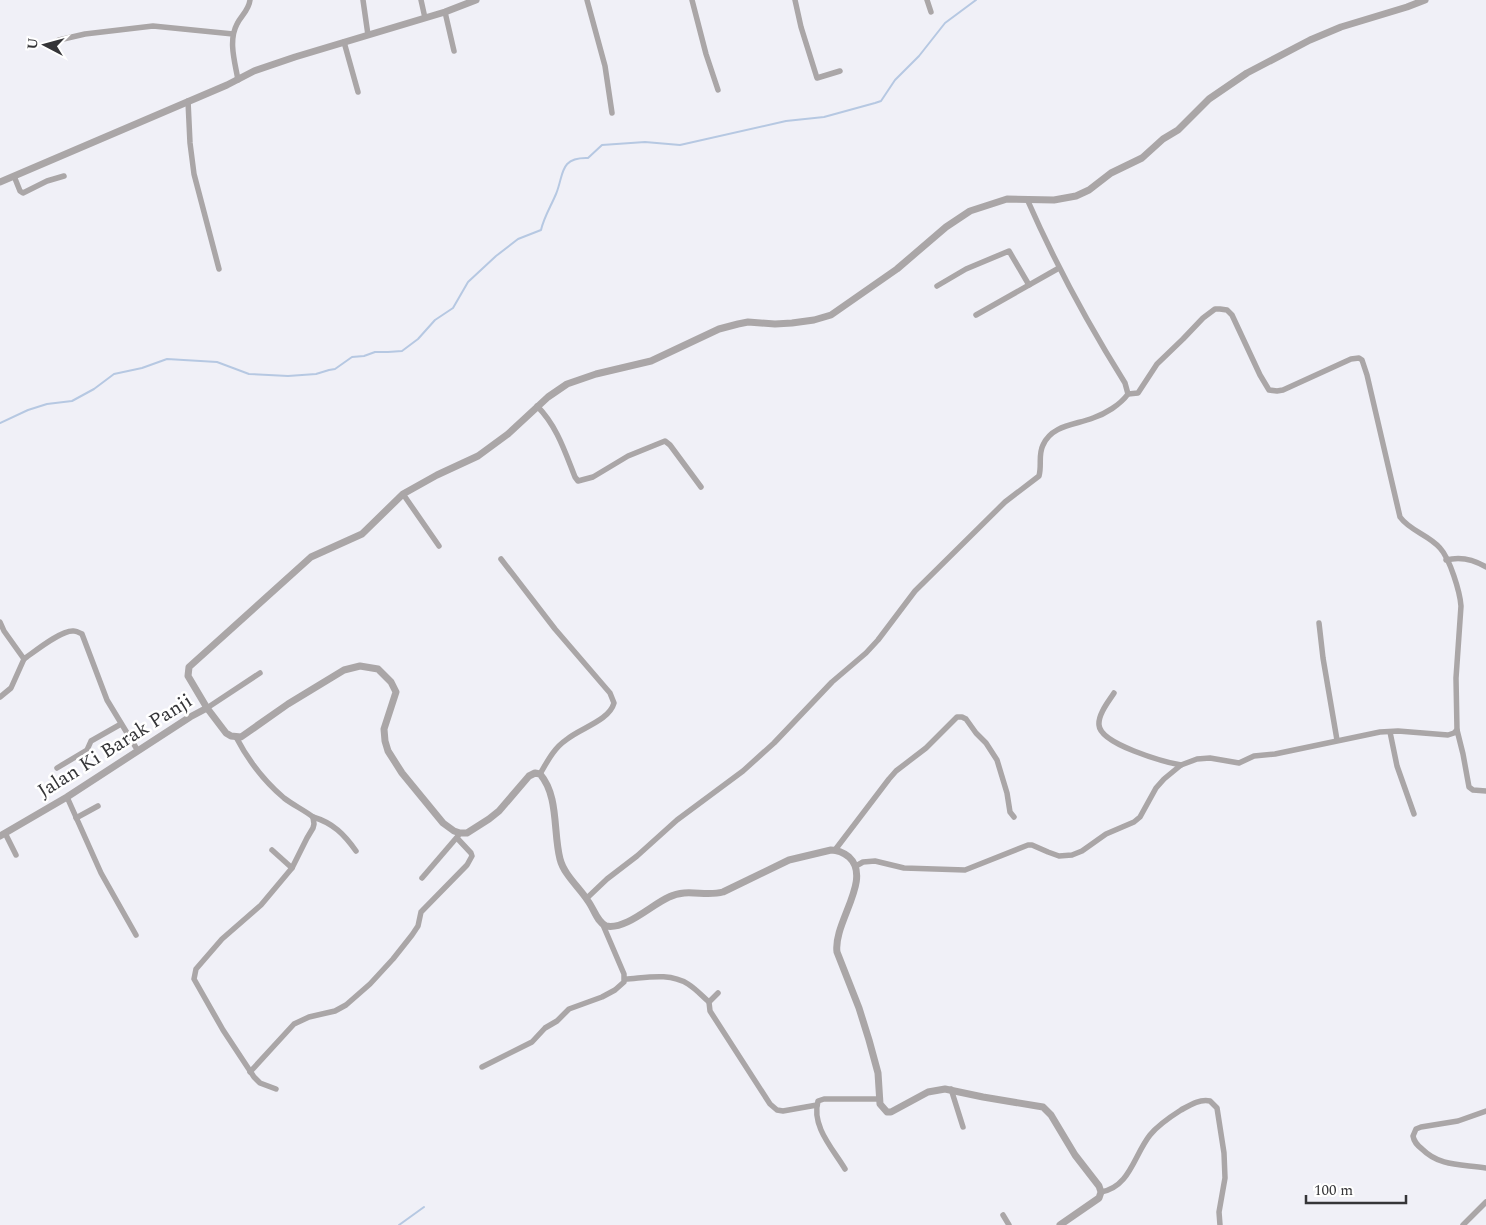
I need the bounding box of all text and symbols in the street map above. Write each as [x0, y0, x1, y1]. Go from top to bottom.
north arrow [20, 20, 70, 70]
text: U [22, 36, 44, 51]
street label: Jalan Ki Barak Panji [32, 686, 198, 806]
scale bar [1306, 1172, 1406, 1204]
text: 100 m [1314, 1179, 1353, 1202]

